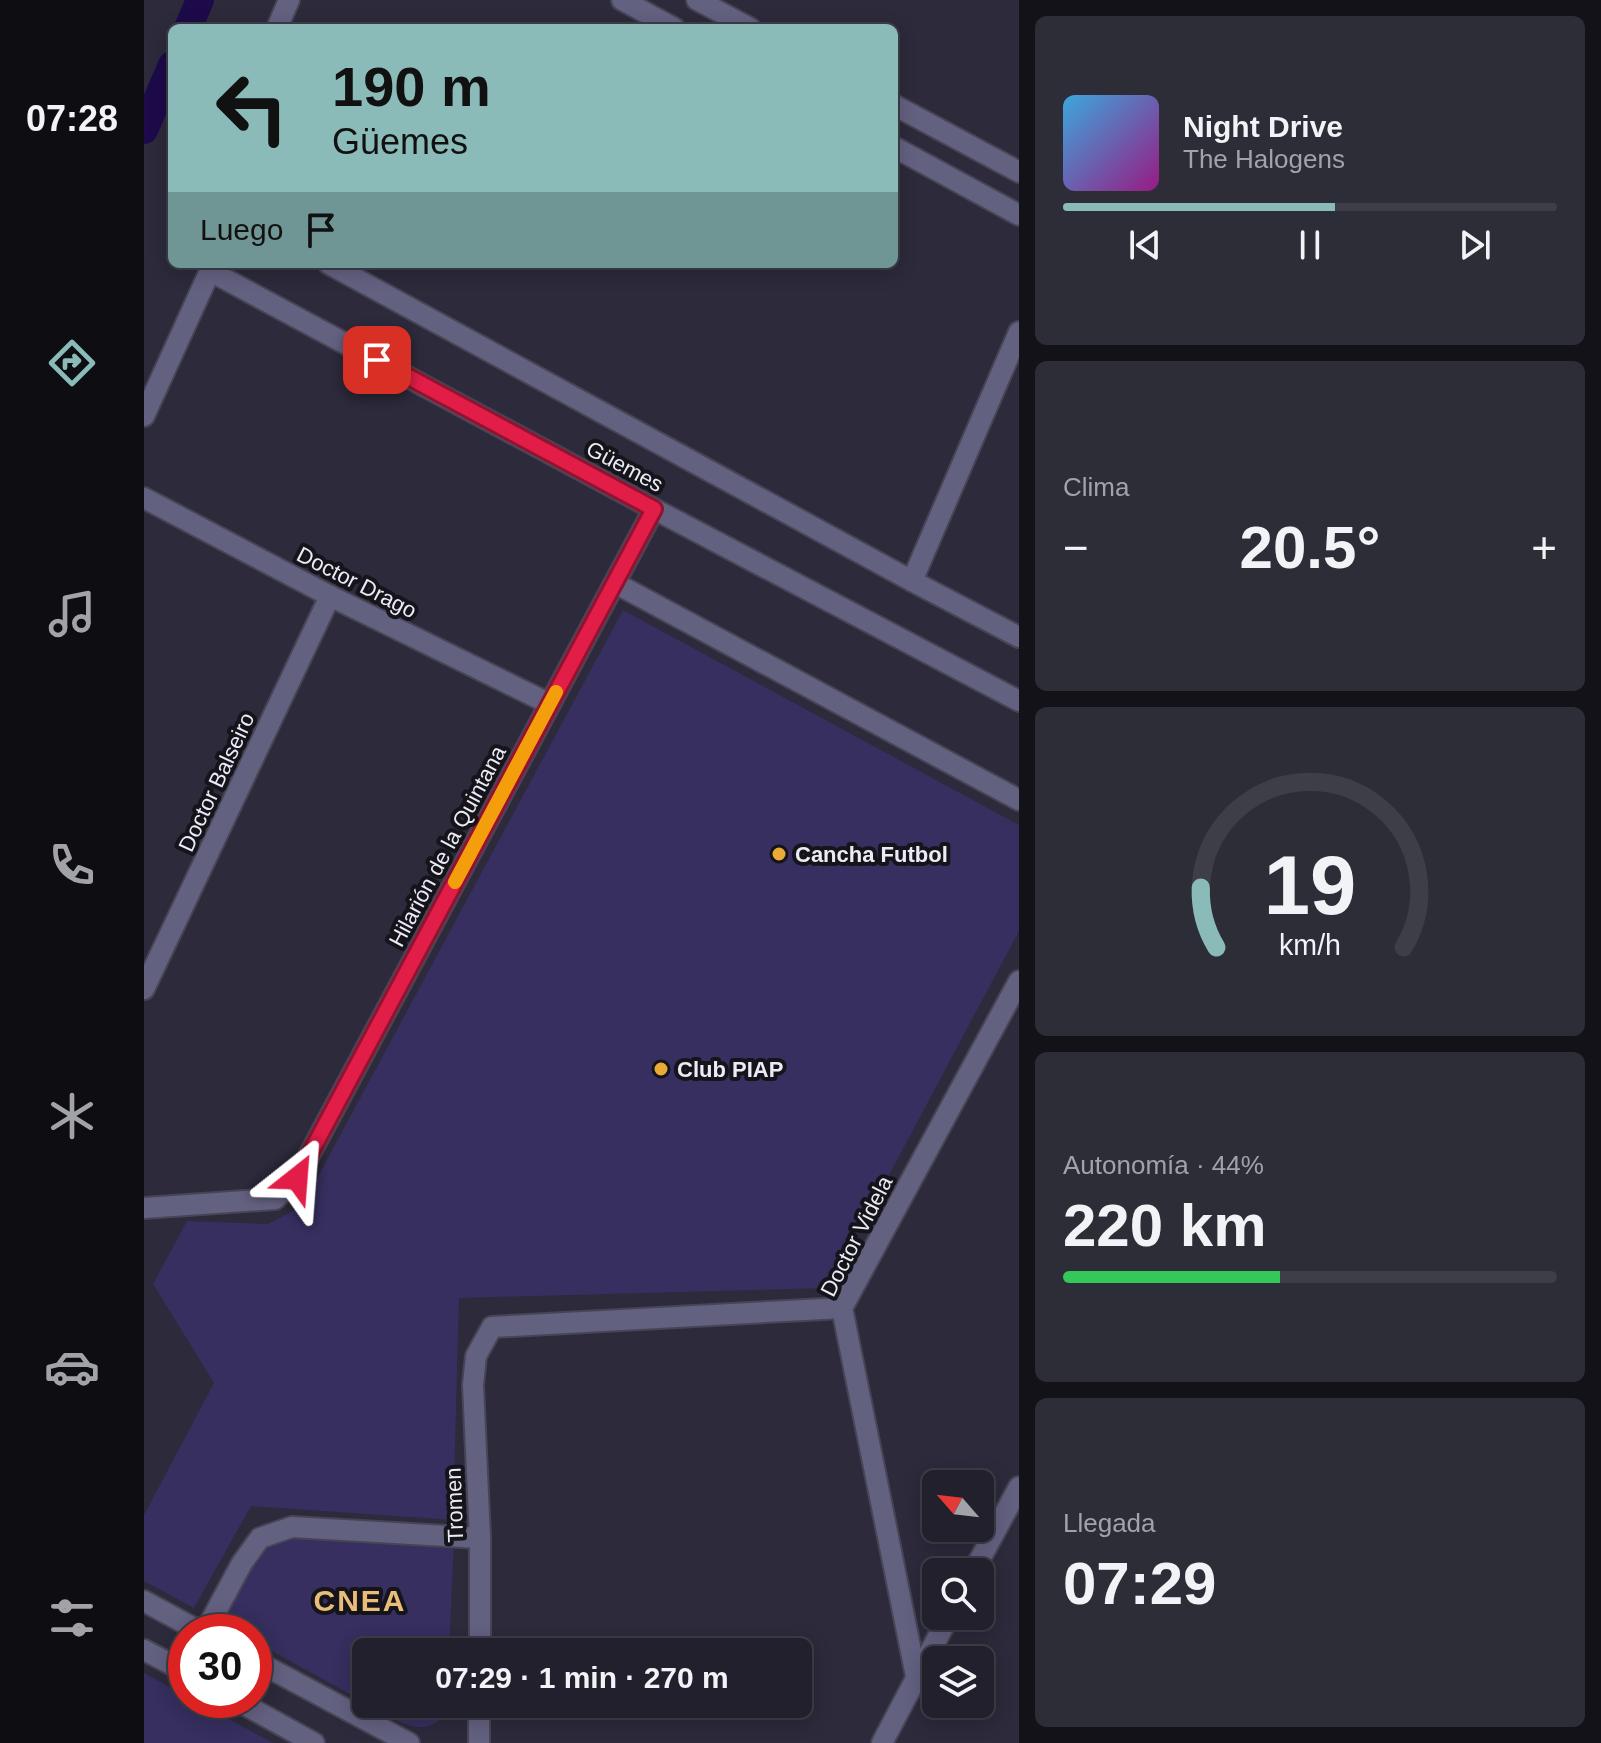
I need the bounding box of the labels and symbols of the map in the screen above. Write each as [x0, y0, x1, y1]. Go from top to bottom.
pin [343, 326, 411, 394]
street label: Güemes [582, 436, 667, 497]
street label: Doctor Drago [293, 542, 421, 623]
street label: Doctor Balseiro [173, 709, 260, 856]
street label: Hilarión de la Quintana [384, 741, 511, 951]
place label: Cancha Futbol [795, 842, 948, 867]
marker: Cancha Futbol [770, 845, 788, 863]
place label: Club PIAP [677, 1057, 783, 1082]
marker: Club PIAP [652, 1060, 670, 1078]
position arrow [255, 1136, 339, 1220]
street label: Doctor Videla [815, 1171, 898, 1301]
street label: Tromen [441, 1467, 468, 1543]
north arrow [922, 1470, 994, 1542]
district label: CNEA [313, 1584, 407, 1617]
speed limit sign: 30 [168, 1614, 272, 1718]

